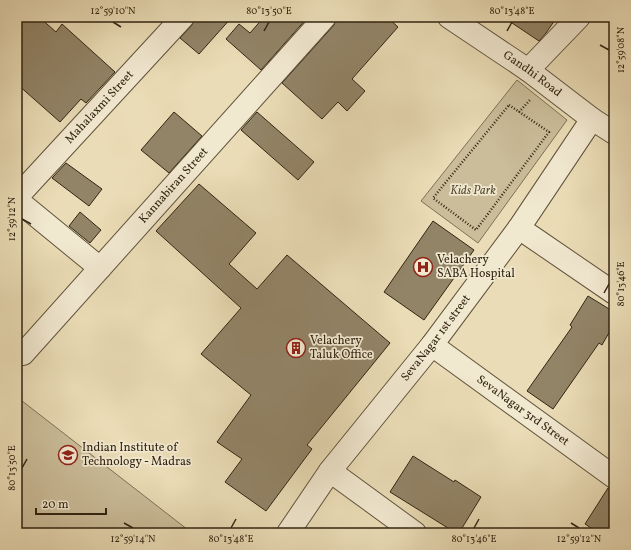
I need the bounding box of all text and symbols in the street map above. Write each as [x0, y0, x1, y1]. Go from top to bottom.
text: 12°59'10"N [91, 4, 136, 18]
text: 80°13'50"E [246, 4, 292, 18]
text: 80°13'48"E [489, 4, 535, 18]
text: 12°59'08"N [614, 26, 628, 73]
street label: Gandhi Road [500, 47, 565, 101]
street label: Mahalaxmi Street [62, 67, 138, 147]
street label: Kannabiran Street [136, 144, 212, 227]
park label: Kids Park [450, 183, 496, 199]
text: 12°59'12"N [5, 196, 19, 241]
place label: Velachery SABA Hospital [437, 252, 515, 282]
hospital icon: Velachery SABA Hospital [412, 256, 434, 278]
text: 80°13'46"E [614, 261, 628, 307]
street label: SevaNagar 1st street [398, 292, 475, 385]
place label: Velachery Taluk Office [310, 333, 373, 363]
building icon: Velachery Taluk Office [285, 337, 307, 359]
street label: SevaNagar 3rd Street [473, 372, 572, 450]
place label: Indian Institute of Technology - Madras [82, 440, 191, 470]
school or university icon: Indian Institute of Technology - Madras [57, 444, 79, 466]
text: 80°13'50"E [5, 445, 19, 491]
scale bar [36, 490, 106, 516]
text: 20 m [42, 497, 69, 513]
text: 12°59'14"N [111, 532, 156, 546]
text: 80°13'48"E [208, 532, 254, 546]
text: 80°13'46"E [451, 532, 497, 546]
text: 12°59'12"N [557, 532, 602, 546]

